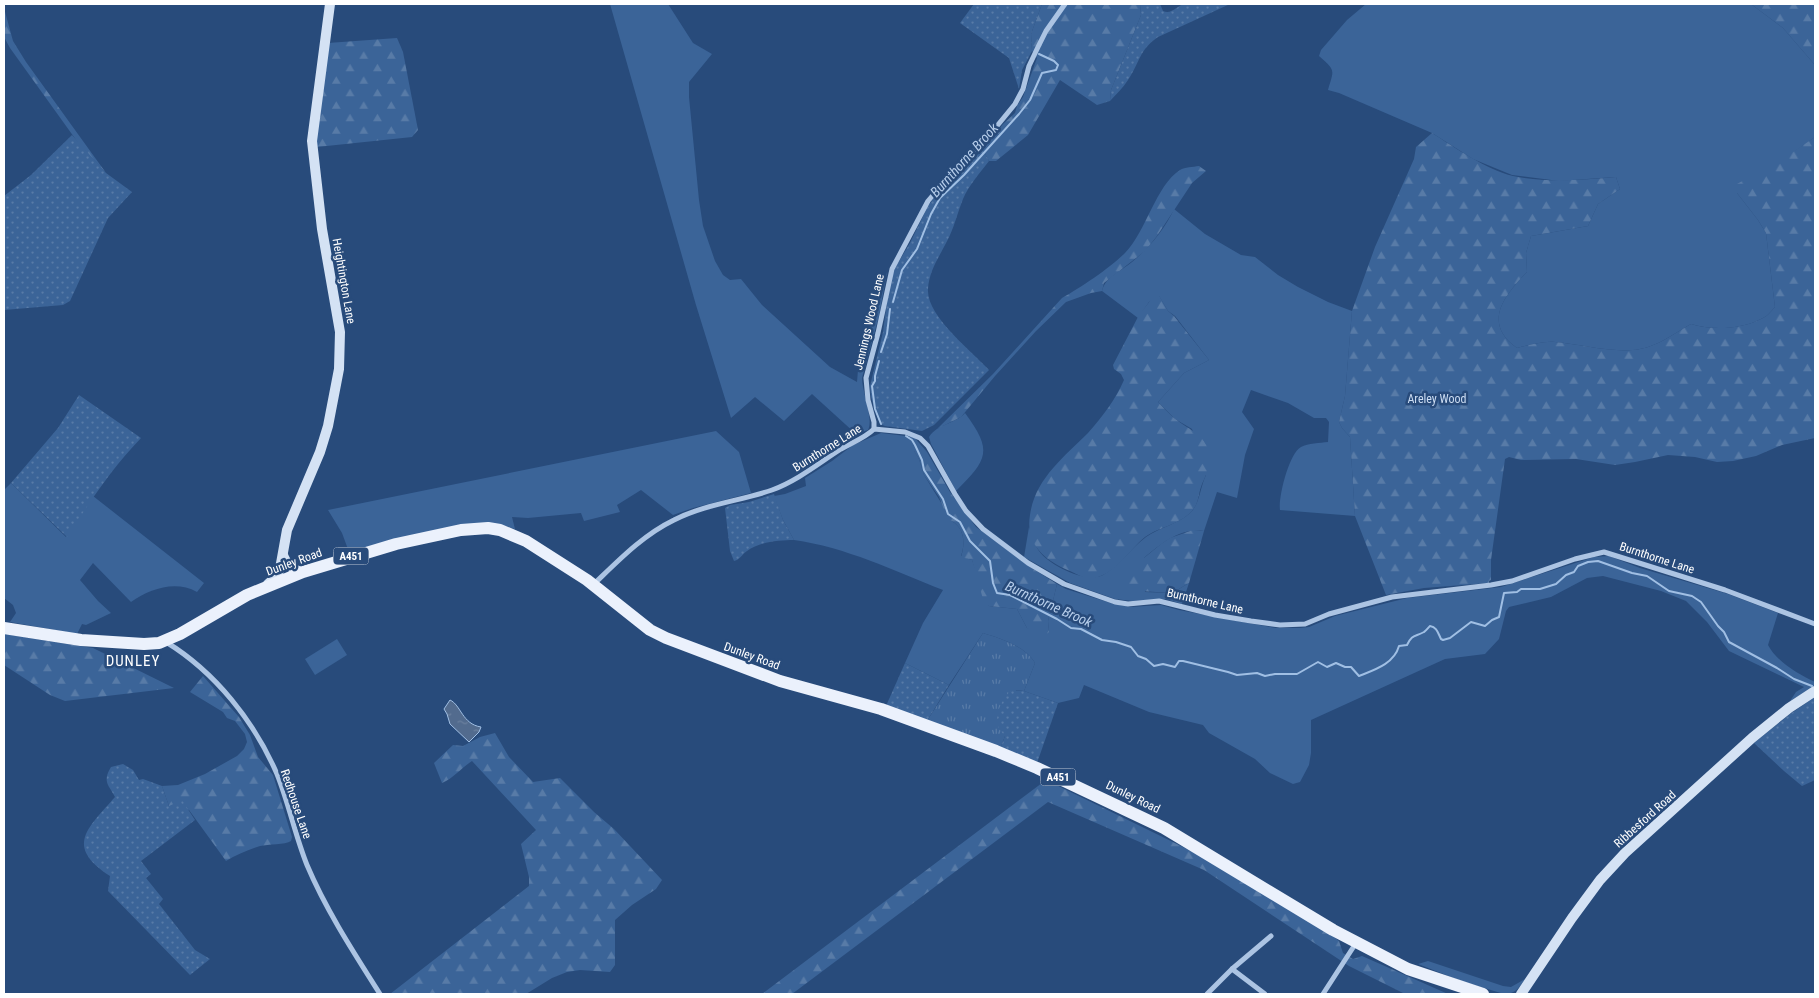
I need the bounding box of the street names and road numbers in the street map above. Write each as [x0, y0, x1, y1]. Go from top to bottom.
street label: Heightington Lane [330, 237, 358, 325]
street label: Jennings Wood Lane [851, 272, 887, 372]
street label: Burnthorne Lane [790, 421, 864, 475]
street label: Burnthorne Lane [1618, 539, 1697, 577]
street label: Dunley Road [264, 545, 324, 579]
road number: A451 [334, 548, 368, 564]
street label: Burnthorne Lane [1165, 585, 1245, 617]
street label: Dunley Road [722, 639, 782, 673]
street label: Redhouse Lane [278, 768, 315, 841]
road number: A451 [1040, 769, 1076, 786]
street label: Dunley Road [1104, 778, 1162, 816]
street label: Ribbesford Road [1611, 788, 1679, 850]

